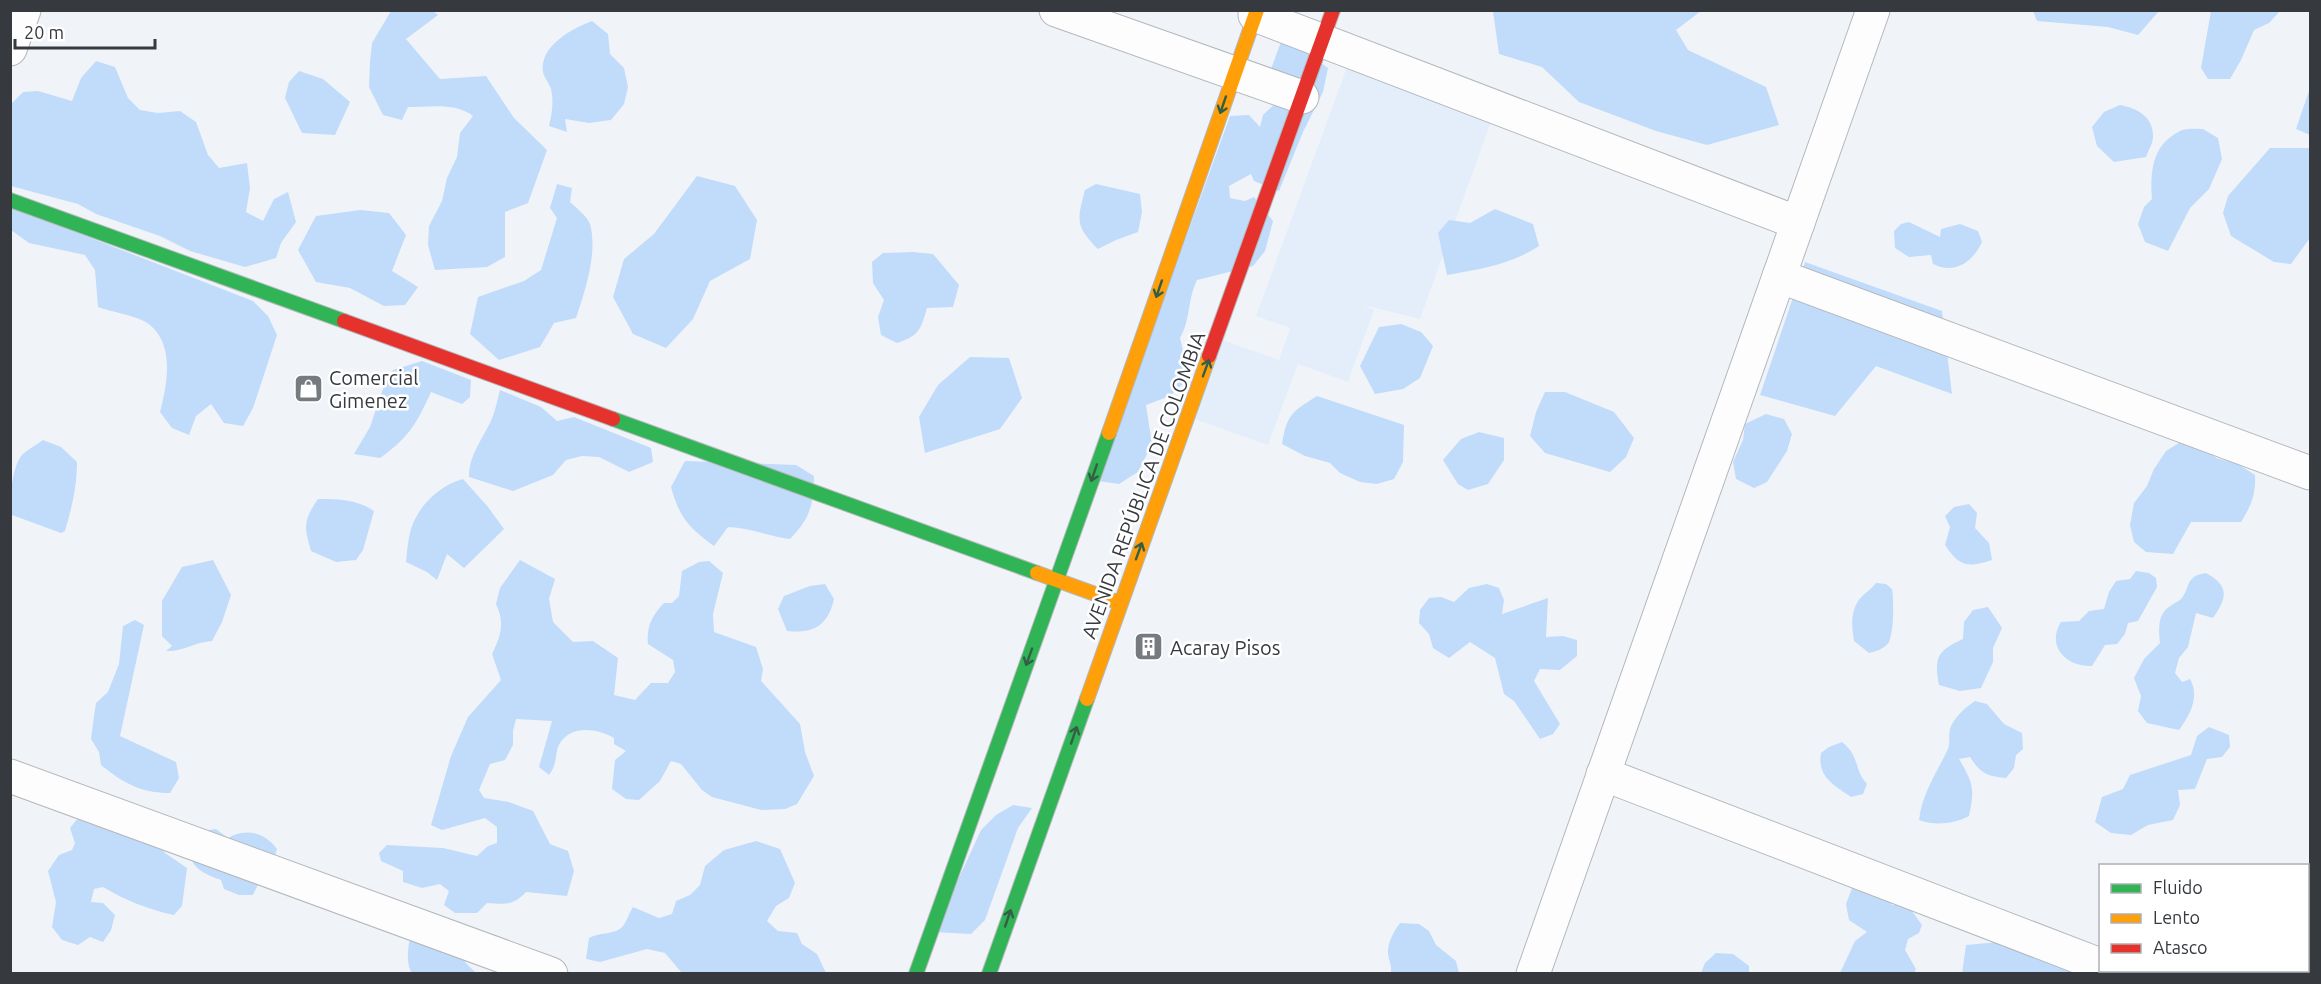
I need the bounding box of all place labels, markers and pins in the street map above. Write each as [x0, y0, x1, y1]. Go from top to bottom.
place label: Comercial Gimenez [329, 366, 418, 412]
shop icon: Comercial Gimenez [292, 372, 324, 404]
building icon: Acaray Pisos [1133, 631, 1165, 663]
place label: Acaray Pisos [1170, 636, 1280, 659]

